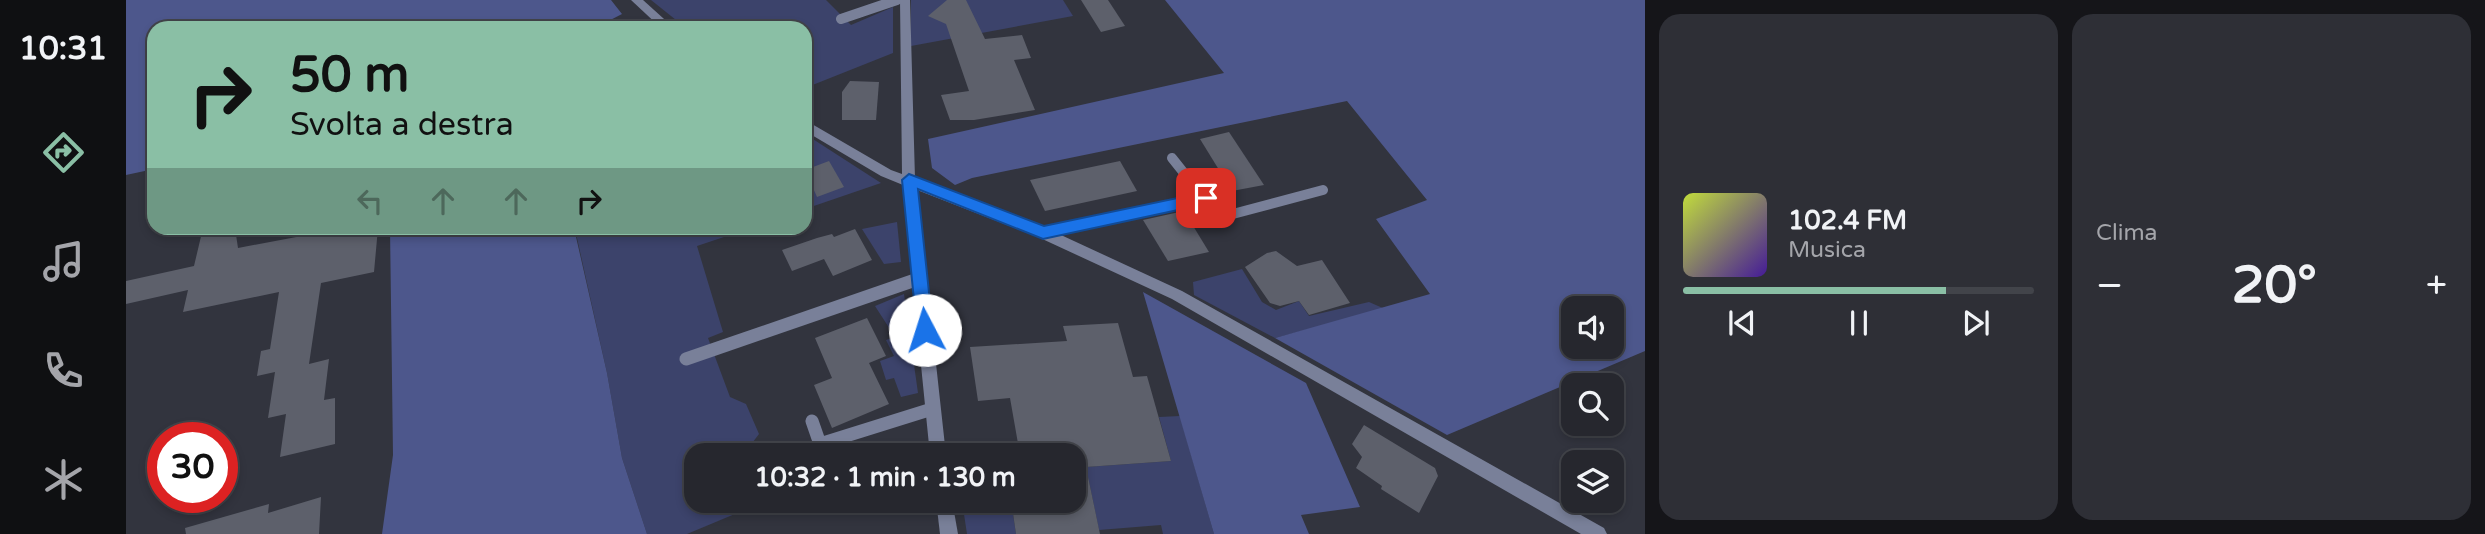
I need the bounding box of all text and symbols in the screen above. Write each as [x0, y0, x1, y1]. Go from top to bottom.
text: 10:31 [19, 30, 107, 68]
text: 50 m [290, 46, 409, 105]
icon: right [175, 49, 266, 140]
text: Svolta a destra [290, 106, 514, 144]
icon: directions [39, 128, 88, 177]
pin [1176, 168, 1236, 228]
icon: arrive [1187, 179, 1225, 217]
icon: left [351, 182, 389, 220]
icon: ahead [424, 182, 462, 220]
icon: ahead [497, 182, 535, 220]
icon: right [570, 182, 608, 220]
text: 102.4 FM [1788, 205, 1907, 236]
text: Clima [2096, 219, 2157, 247]
text: Musica [1788, 236, 1866, 264]
icon: music [39, 237, 88, 286]
text: 20° [2232, 254, 2317, 317]
text: − [2096, 263, 2123, 309]
text: + [2426, 263, 2447, 309]
position arrow [888, 293, 962, 367]
map controls [1561, 296, 1624, 513]
button: sound [1561, 296, 1624, 359]
icon: previous [1723, 304, 1761, 342]
icon: pause [1840, 304, 1878, 342]
icon: next [1957, 304, 1995, 342]
icon: phone [39, 346, 88, 395]
button: search [1561, 373, 1624, 436]
speed limit sign: 30 [147, 422, 238, 513]
button: layers [1561, 450, 1624, 513]
icon: climate [39, 455, 88, 504]
text: 10:32 · 1 min · 130 m [754, 462, 1016, 493]

